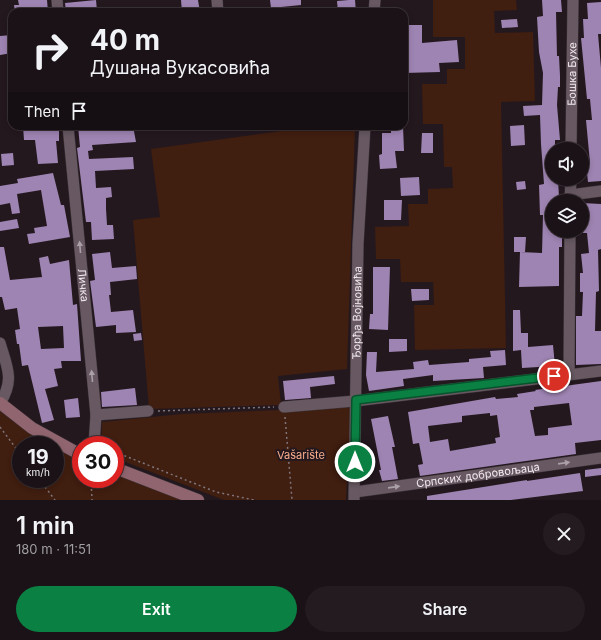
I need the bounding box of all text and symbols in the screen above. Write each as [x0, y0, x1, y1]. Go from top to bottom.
text: 40 m [90, 23, 160, 57]
icon: right [24, 24, 76, 76]
street label: Бошка Бухе [565, 42, 579, 106]
text: Душана Вукасовића [90, 57, 270, 78]
icon: arrive [68, 100, 90, 122]
text: Then [24, 102, 60, 121]
map controls [545, 142, 589, 238]
button: sound [545, 142, 589, 186]
button: layers [545, 194, 589, 238]
one-way arrow [76, 241, 83, 253]
street label: Ђорђа Војновића [349, 266, 365, 360]
street label: Личка [75, 268, 92, 302]
pin [537, 359, 571, 393]
icon: arrive [543, 365, 565, 387]
one-way arrow [89, 370, 95, 382]
speed limit sign: 30 [72, 436, 124, 488]
position arrow [334, 441, 376, 483]
text: 19 [27, 445, 49, 469]
park label: Vašarište [277, 448, 325, 462]
street label: Српских добровољаца [415, 460, 540, 490]
one-way arrow [558, 460, 570, 466]
text: km/h [26, 466, 50, 478]
one-way arrow [388, 484, 400, 490]
text: 1 min [16, 511, 75, 540]
button: close [543, 513, 585, 555]
text: 180 m · 11:51 [16, 541, 91, 557]
button: Exit [16, 586, 297, 632]
button: Share [305, 586, 585, 632]

